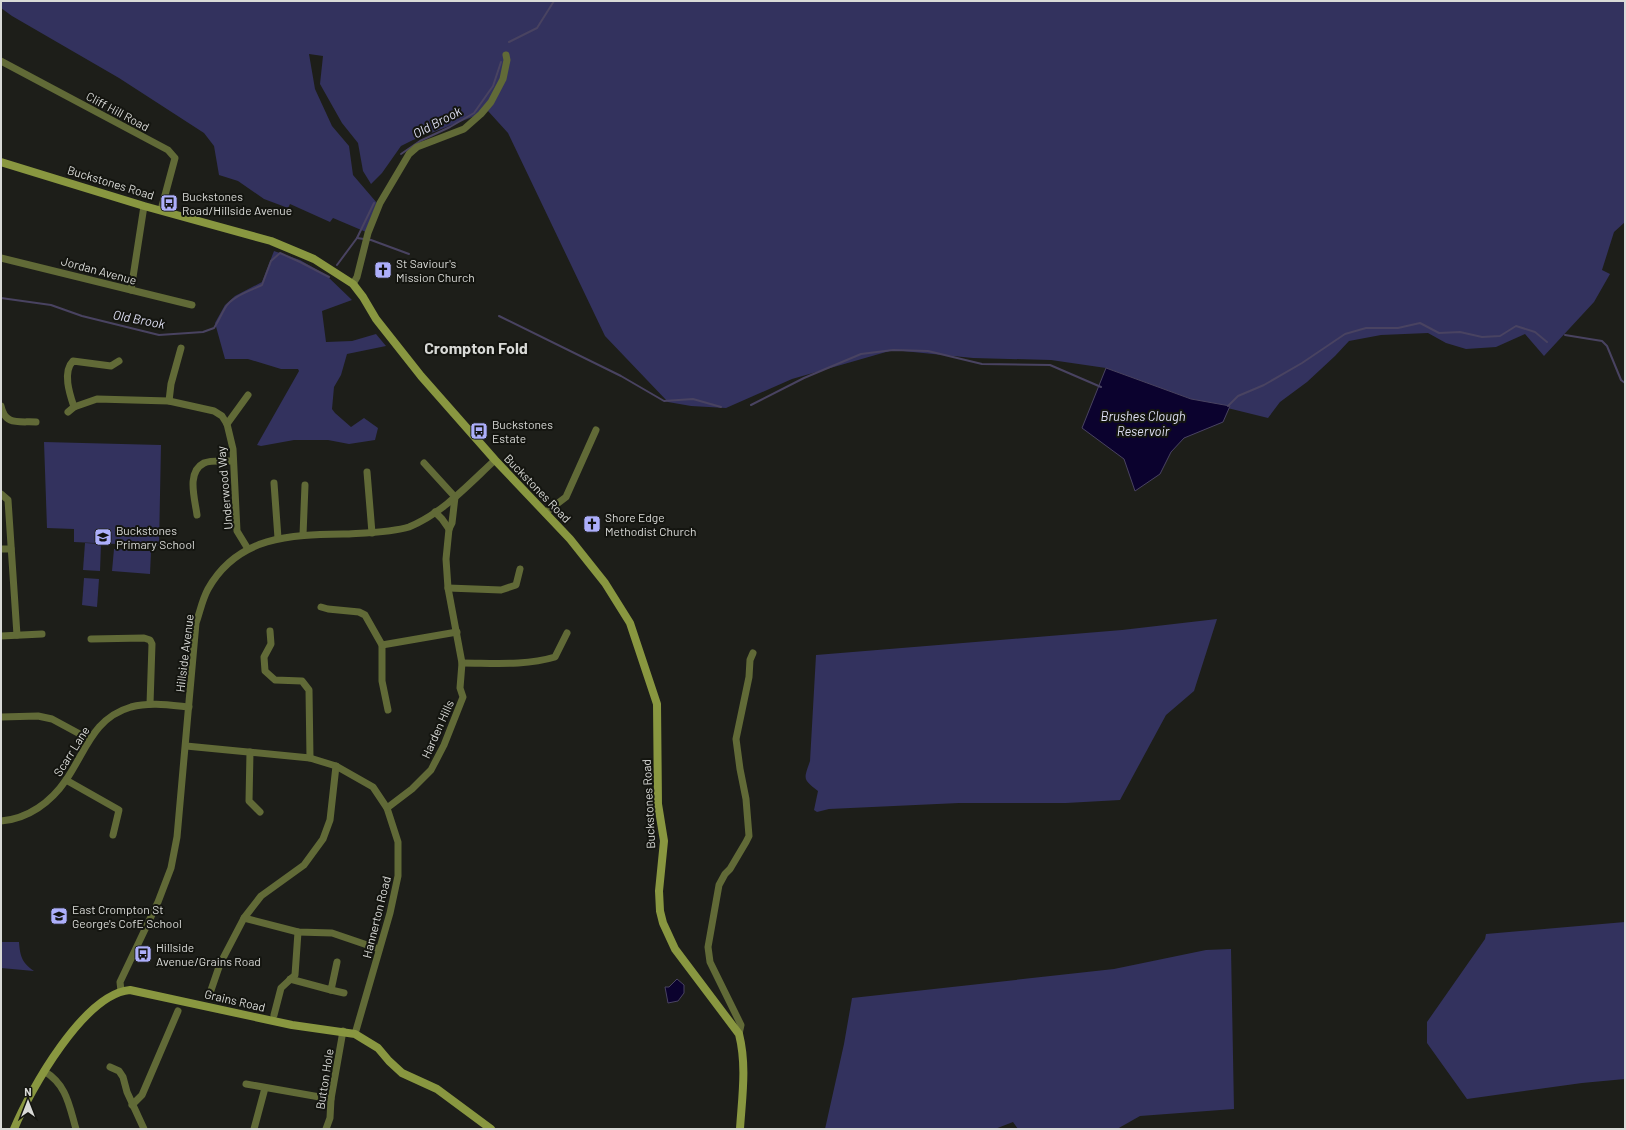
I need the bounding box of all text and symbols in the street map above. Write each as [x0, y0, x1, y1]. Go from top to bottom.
street label: Cliff Hill Road [84, 89, 152, 133]
water label: Old Brook [410, 102, 465, 141]
street label: Buckstones Road [66, 162, 156, 202]
place label: Buckstones Road/Hillside Avenue [182, 189, 292, 217]
bus stop icon: Buckstones Road/Hillside Avenue [159, 193, 179, 213]
street label: Jordan Avenue [60, 253, 138, 287]
place label: St Saviour's Mission Church [396, 256, 475, 284]
church icon: St Saviour's Mission Church [373, 260, 393, 280]
water label: Old Brook [112, 306, 167, 332]
district label: Crompton Fold [424, 338, 528, 357]
water label: Brushes Clough Reservoir [1101, 408, 1186, 439]
place label: Buckstones Estate [492, 417, 553, 445]
bus stop icon: Buckstones Estate [469, 421, 489, 441]
street label: Underwood Way [213, 445, 235, 530]
street label: Buckstones Road [502, 451, 574, 525]
place label: Shore Edge Methodist Church [605, 510, 697, 538]
church icon: Shore Edge Methodist Church [582, 514, 602, 534]
place label: Buckstones Primary School [116, 523, 195, 551]
school or university icon: Buckstones Primary School [93, 527, 113, 547]
street label: Hillside Avenue [172, 613, 196, 693]
street label: Harden Hills [418, 697, 456, 760]
street label: Scarr Lane [50, 723, 92, 779]
street label: Buckstones Road [639, 759, 657, 849]
street label: Hannerton Road [359, 875, 393, 959]
place label: East Crompton St George's CofE School [72, 902, 182, 930]
school or university icon: East Crompton St George's CofE School [49, 906, 69, 926]
place label: Hillside Avenue/Grains Road [156, 940, 261, 968]
bus stop icon: Hillside Avenue/Grains Road [133, 944, 153, 964]
street label: Grains Road [203, 986, 267, 1014]
street label: Button Hole [312, 1048, 336, 1110]
north arrow [8, 1082, 48, 1122]
text: N [24, 1085, 32, 1098]

